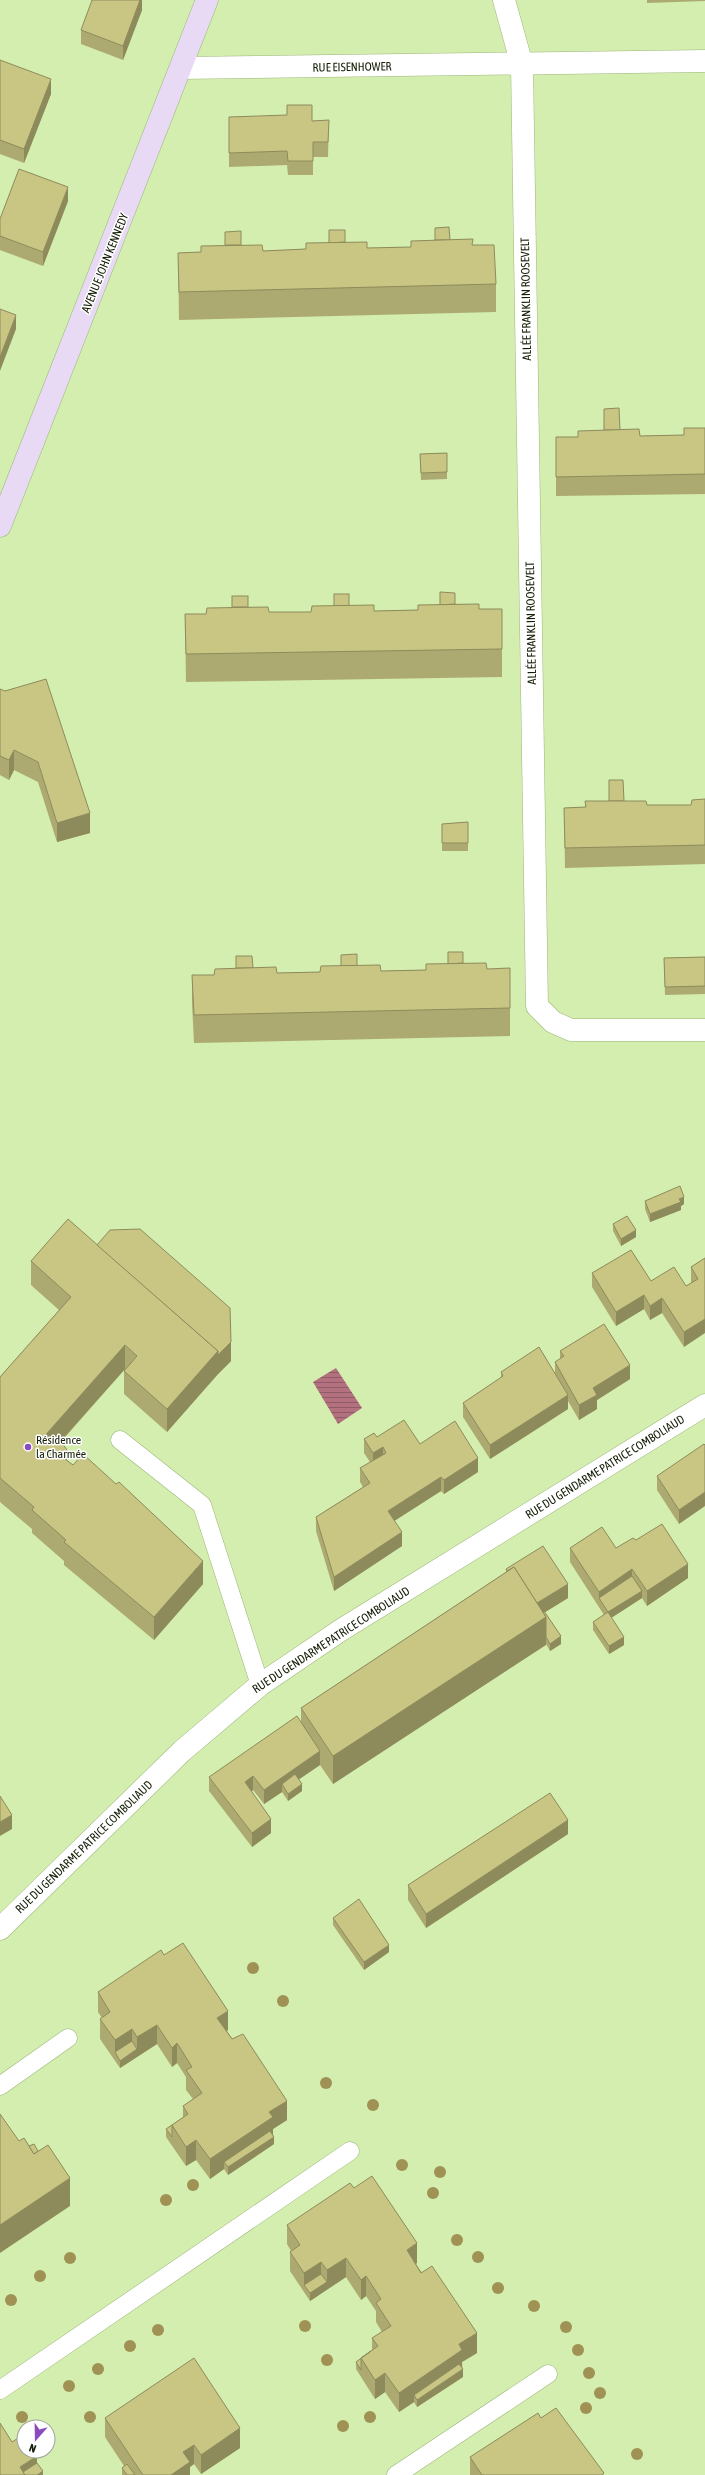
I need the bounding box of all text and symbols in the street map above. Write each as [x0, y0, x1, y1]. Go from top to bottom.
street label: RUE EISENHOWER [312, 59, 392, 75]
street label: AVENUE JOHN KENNEDY [79, 211, 132, 315]
street label: ALLÉE FRANKLIN ROOSEVELT [518, 237, 534, 361]
street label: ALLÉE FRANKLIN ROOSEVELT [523, 561, 539, 685]
street label: RUE DU GENDARME PATRICE COMBOLIAUD [523, 1412, 687, 1522]
place label: Résidence la Charmée [36, 1433, 86, 1461]
marker: Résidence la Charmée [23, 1442, 33, 1452]
street label: RUE DU GENDARME PATRICE COMBOLIAUD [250, 1584, 413, 1696]
street label: RUE DU GENDARME PATRICE COMBOLIAUD [13, 1778, 156, 1916]
north arrow [16, 2419, 56, 2459]
text: N [27, 2442, 38, 2455]

